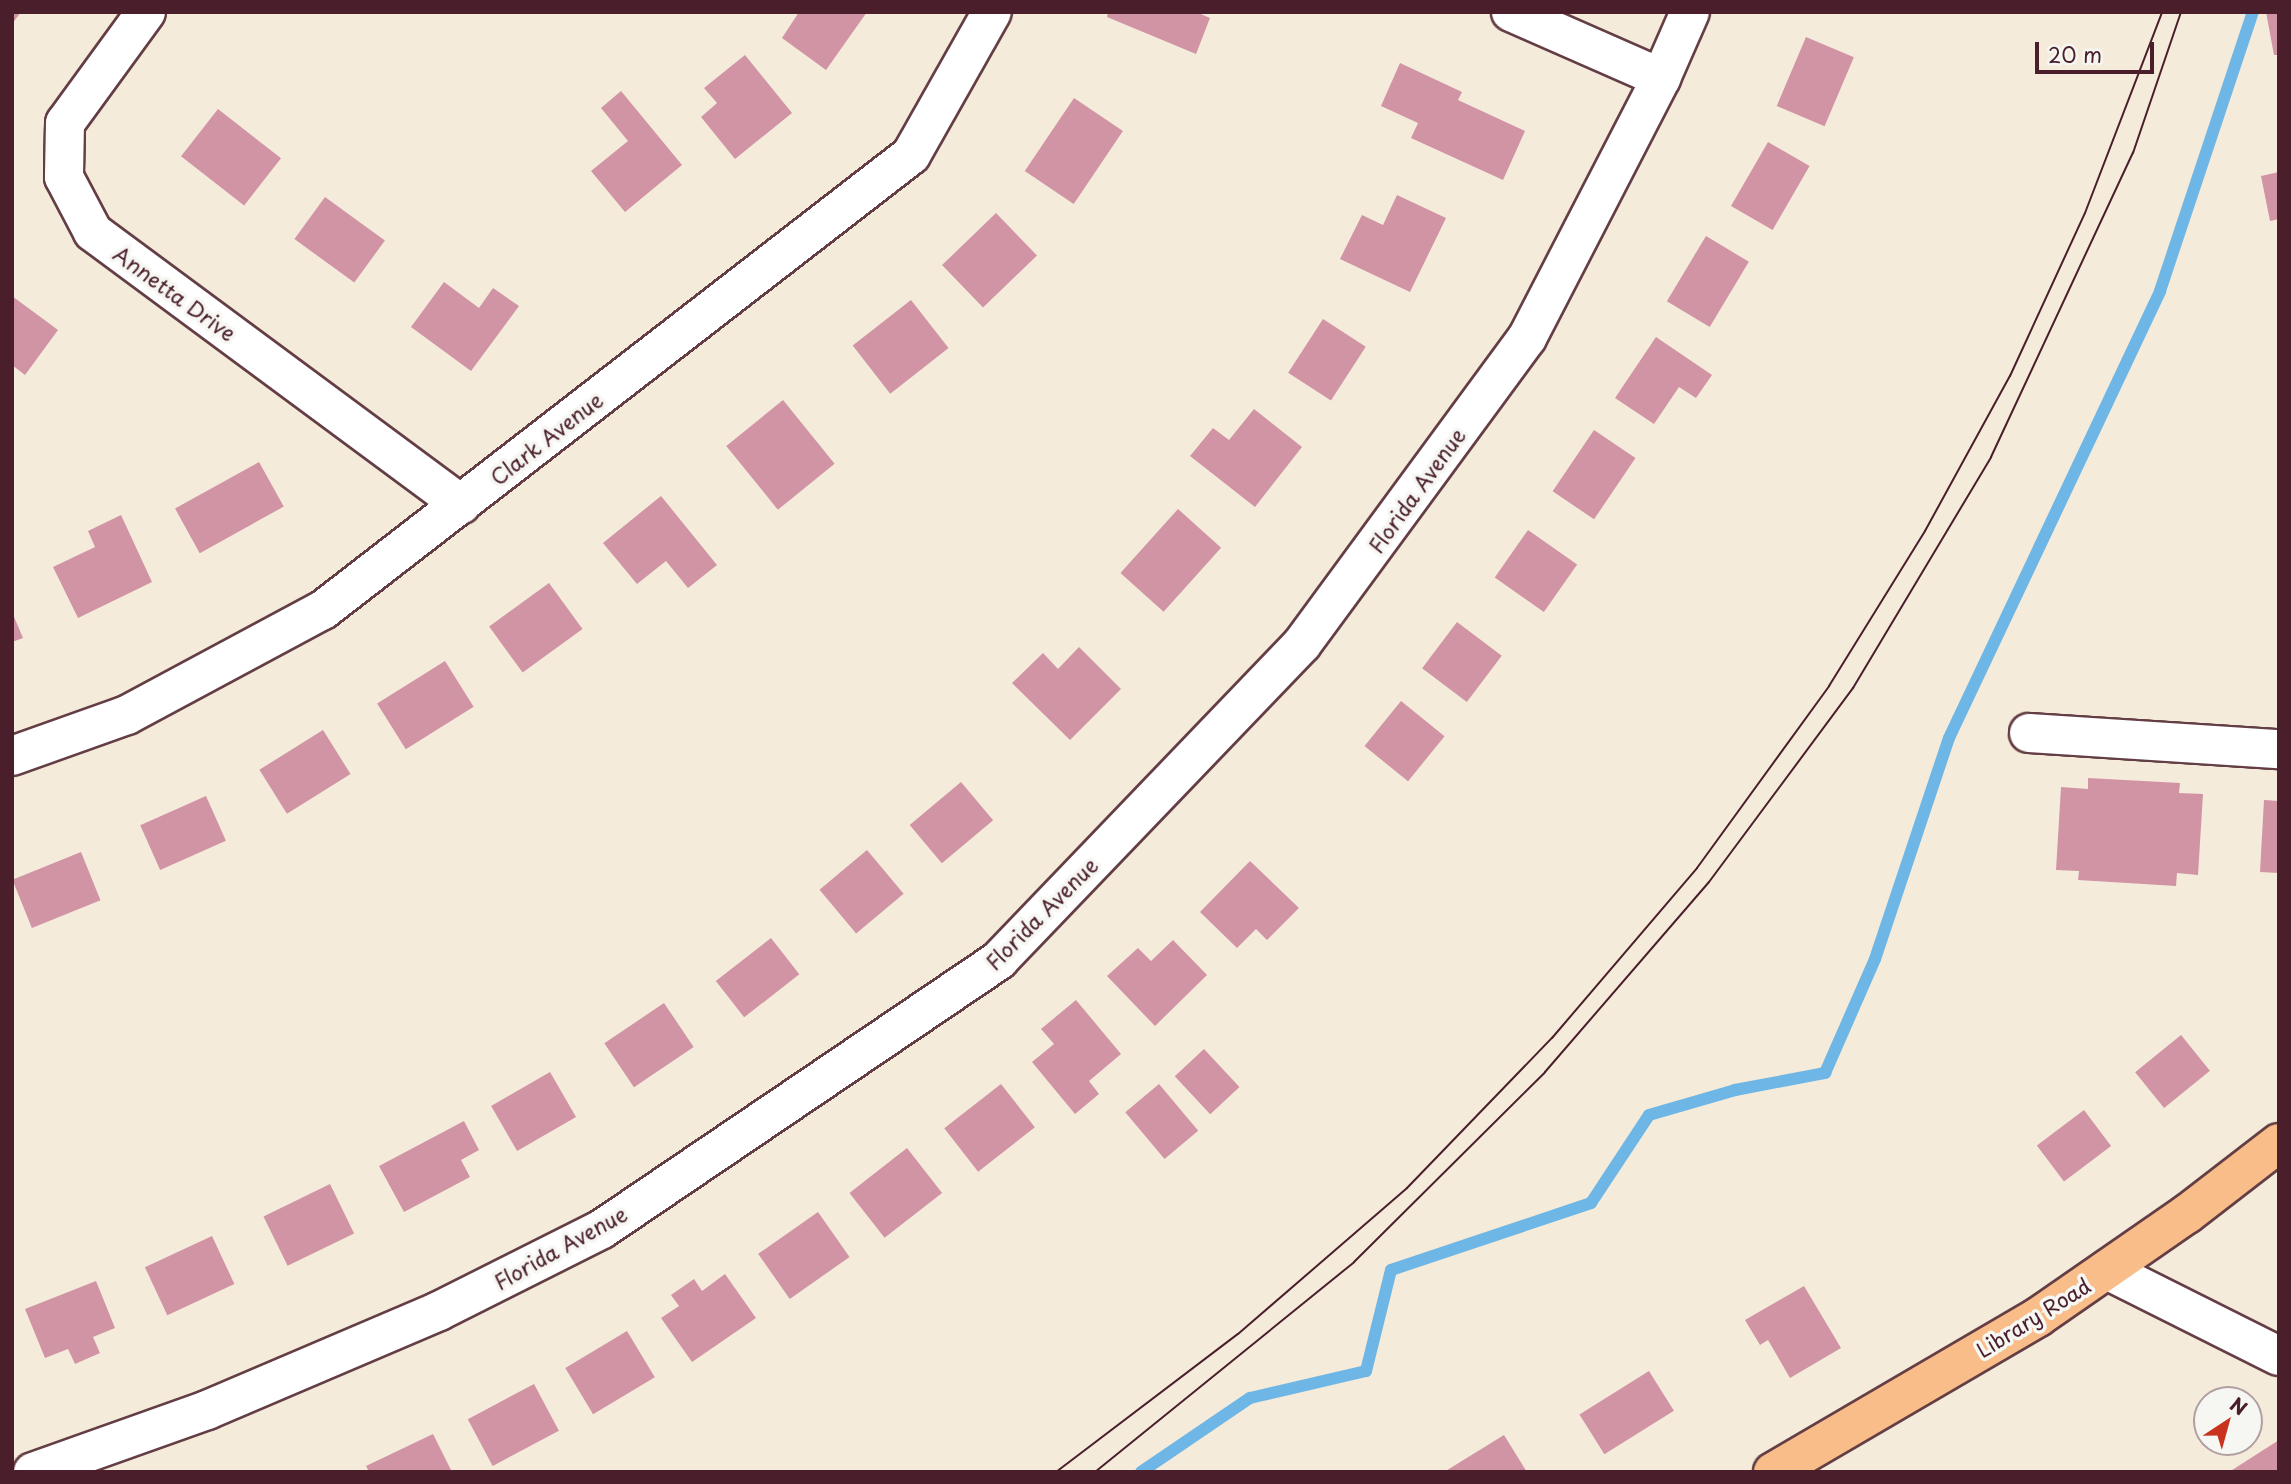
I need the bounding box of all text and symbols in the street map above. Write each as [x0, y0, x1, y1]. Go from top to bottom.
scale bar [2039, 28, 2158, 72]
text: 20 m [2048, 38, 2102, 70]
street label: Annetta Drive [109, 240, 241, 346]
street label: Clark Avenue [485, 386, 607, 490]
street label: Florida Avenue [1362, 423, 1470, 557]
street label: Florida Avenue [980, 852, 1102, 974]
street label: Florida Avenue [489, 1200, 631, 1294]
street label: Library Road [1971, 1272, 2095, 1362]
north arrow [2193, 1386, 2263, 1456]
text: N [2225, 1390, 2253, 1421]

